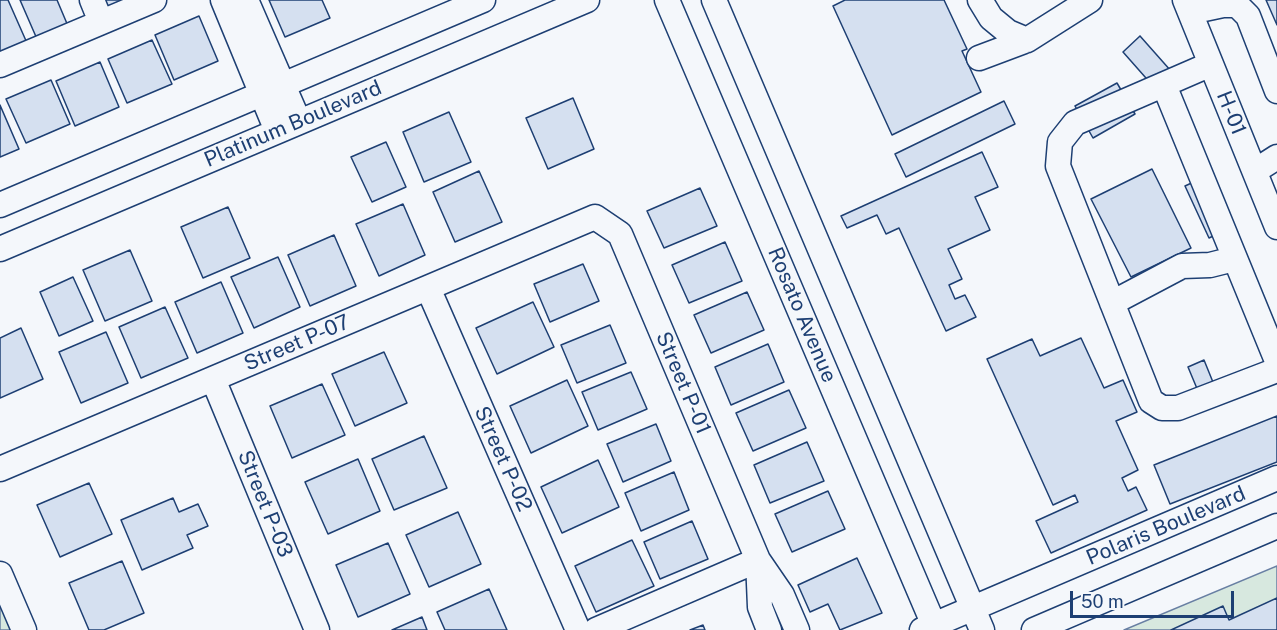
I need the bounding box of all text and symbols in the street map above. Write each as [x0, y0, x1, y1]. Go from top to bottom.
street label: Platinum Boulevard [200, 75, 386, 173]
street label: H-01 [1211, 87, 1251, 139]
street label: Rosato Avenue [762, 244, 842, 386]
street label: Street P-07 [240, 309, 354, 377]
street label: Street P-01 [650, 328, 716, 438]
street label: Street P-02 [469, 402, 537, 516]
street label: Street P-03 [232, 447, 298, 561]
street label: Polaris Boulevard [1083, 481, 1249, 571]
scale bar [1073, 579, 1236, 617]
text: 50 m [1081, 591, 1124, 612]

